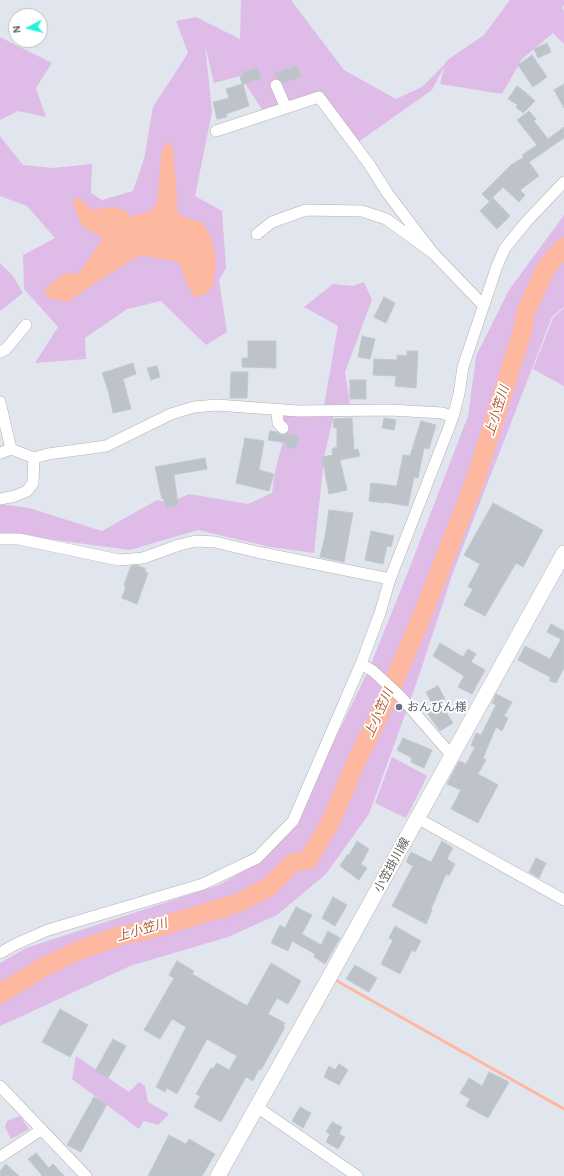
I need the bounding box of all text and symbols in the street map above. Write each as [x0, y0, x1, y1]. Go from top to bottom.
north arrow [8, 8, 48, 48]
text: N [11, 25, 23, 34]
water label: 上小笠川 [482, 384, 512, 438]
water label: 上小笠川 [361, 686, 397, 740]
place label: おんびん様 [407, 700, 467, 714]
marker: おんびん様 [394, 702, 404, 712]
street label: 小笠掛川線 [371, 835, 413, 895]
water label: 上小笠川 [115, 915, 169, 945]

